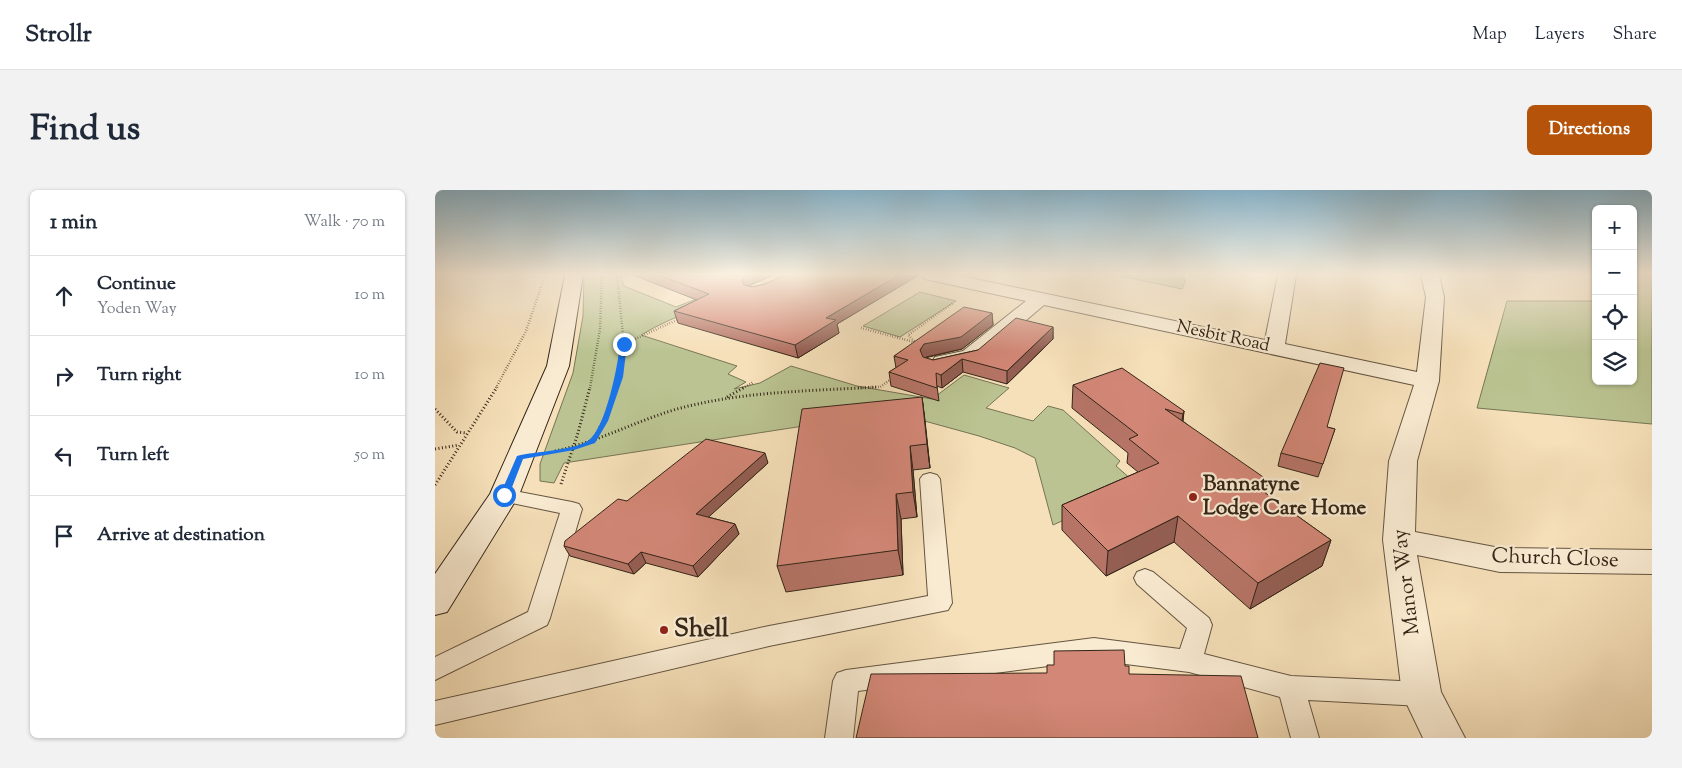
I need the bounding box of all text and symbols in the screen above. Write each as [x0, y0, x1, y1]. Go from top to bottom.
text: Strollr [25, 18, 92, 52]
text: Map [1472, 22, 1507, 48]
text: Layers [1535, 22, 1585, 48]
text: Share [1613, 22, 1657, 48]
text: Find us [30, 105, 140, 156]
button: Directions [1527, 105, 1652, 155]
map controls [1592, 205, 1637, 385]
button: + [1592, 205, 1637, 250]
text: 1 min [50, 208, 97, 238]
text: Walk · 70 m [304, 211, 385, 234]
button: − [1592, 250, 1637, 295]
text: Continue [97, 271, 176, 298]
icon: ahead [50, 282, 78, 310]
text: 10 m [355, 284, 385, 307]
button: locate [1592, 295, 1637, 340]
text: Yoden Way [97, 298, 177, 321]
street label: Nesbit Road [1174, 314, 1272, 360]
route end [613, 333, 636, 356]
button: layers [1592, 340, 1637, 385]
icon: right [50, 362, 78, 390]
text: Turn right [97, 362, 181, 389]
text: 10 m [355, 364, 385, 387]
icon: left [50, 442, 78, 470]
text: Turn left [97, 442, 169, 469]
text: 50 m [354, 444, 385, 467]
place label: Bannatyne Lodge Care Home [1203, 470, 1367, 524]
route start [493, 484, 516, 507]
marker: Bannatyne Lodge Care Home [1187, 491, 1199, 503]
icon: arrive [50, 522, 78, 550]
text: Arrive at destination [97, 522, 265, 549]
street label: Manor Way [1386, 527, 1428, 637]
street label: Church Close [1491, 542, 1619, 576]
place label: Shell [674, 612, 729, 648]
marker: Shell [658, 624, 670, 636]

